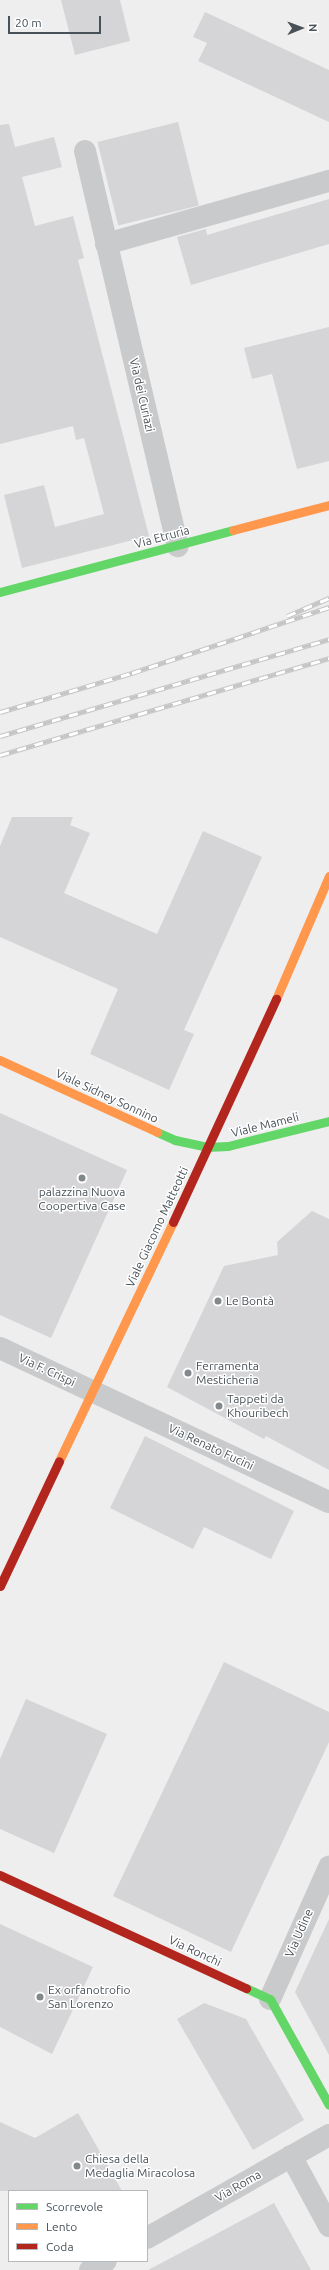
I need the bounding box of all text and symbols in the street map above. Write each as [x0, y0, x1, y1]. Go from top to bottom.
scale bar [10, 8, 103, 34]
north arrow [281, 8, 321, 48]
text: 20 m [15, 16, 42, 29]
text: N [307, 24, 319, 32]
street label: Via dei Curiazi [127, 357, 157, 433]
street label: Via Etruria [133, 523, 191, 551]
street label: Viale Sidney Sonnino [53, 1066, 161, 1126]
street label: Viale Mameli [230, 1110, 300, 1140]
street label: Viale Giacomo Matteotti [123, 1164, 191, 1290]
marker: palazzina Nuova Coopertiva Case [77, 1173, 87, 1183]
place label: palazzina Nuova Coopertiva Case [38, 1185, 126, 1213]
place label: Le Bontà [226, 1294, 274, 1308]
marker: Le Bontà [213, 1296, 223, 1306]
street label: Via F. Crispi [16, 1351, 78, 1389]
place label: Ferramenta Mesticheria [196, 1359, 259, 1387]
marker: Ferramenta Mesticheria [183, 1368, 193, 1378]
place label: Tappeti da Khouribech [227, 1392, 289, 1420]
marker: Tappeti da Khouribech [214, 1401, 224, 1411]
street label: Via Renato Fucini [166, 1421, 256, 1473]
street label: Via Udine [282, 1907, 316, 1959]
street label: Via Ronchi [166, 1933, 224, 1969]
place label: Ex orfanotrofio San Lorenzo [48, 1983, 131, 2011]
marker: Ex orfanotrofio San Lorenzo [35, 1992, 45, 2002]
place label: Chiesa della Medaglia Miracolosa [85, 2152, 195, 2180]
marker: Chiesa della Medaglia Miracolosa [72, 2161, 82, 2171]
street label: Via Roma [212, 2167, 264, 2205]
legend [8, 2190, 148, 2262]
text: Scorrevole [46, 2200, 103, 2213]
text: Lento [46, 2220, 77, 2233]
text: Coda [46, 2240, 74, 2253]

